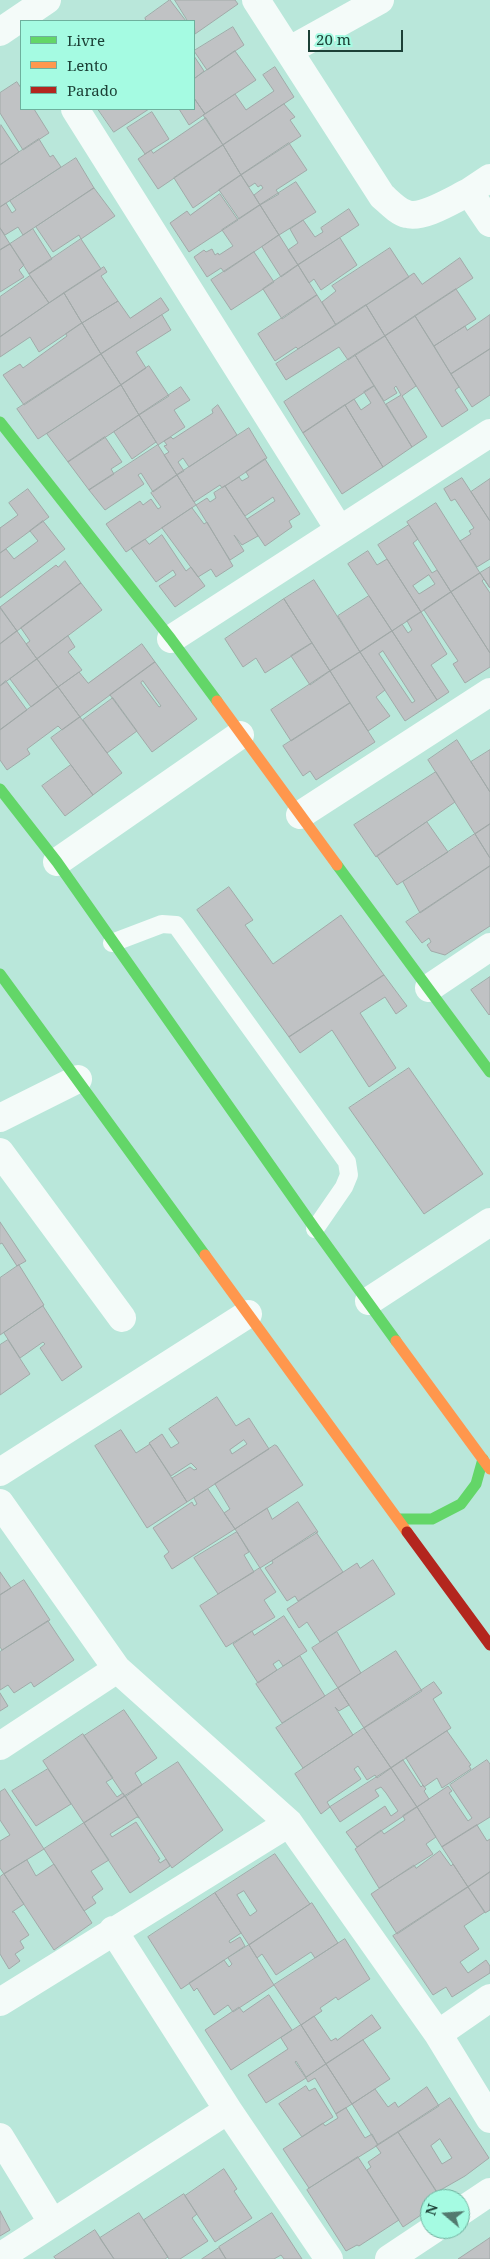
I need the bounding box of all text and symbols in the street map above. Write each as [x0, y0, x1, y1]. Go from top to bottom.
legend [20, 20, 195, 110]
scale bar [310, 20, 405, 52]
text: 20 m [316, 29, 351, 49]
text: Livre [67, 30, 105, 50]
text: Lento [67, 55, 108, 75]
text: Parado [67, 80, 118, 100]
north arrow [420, 2189, 470, 2239]
text: N [420, 2201, 442, 2218]

